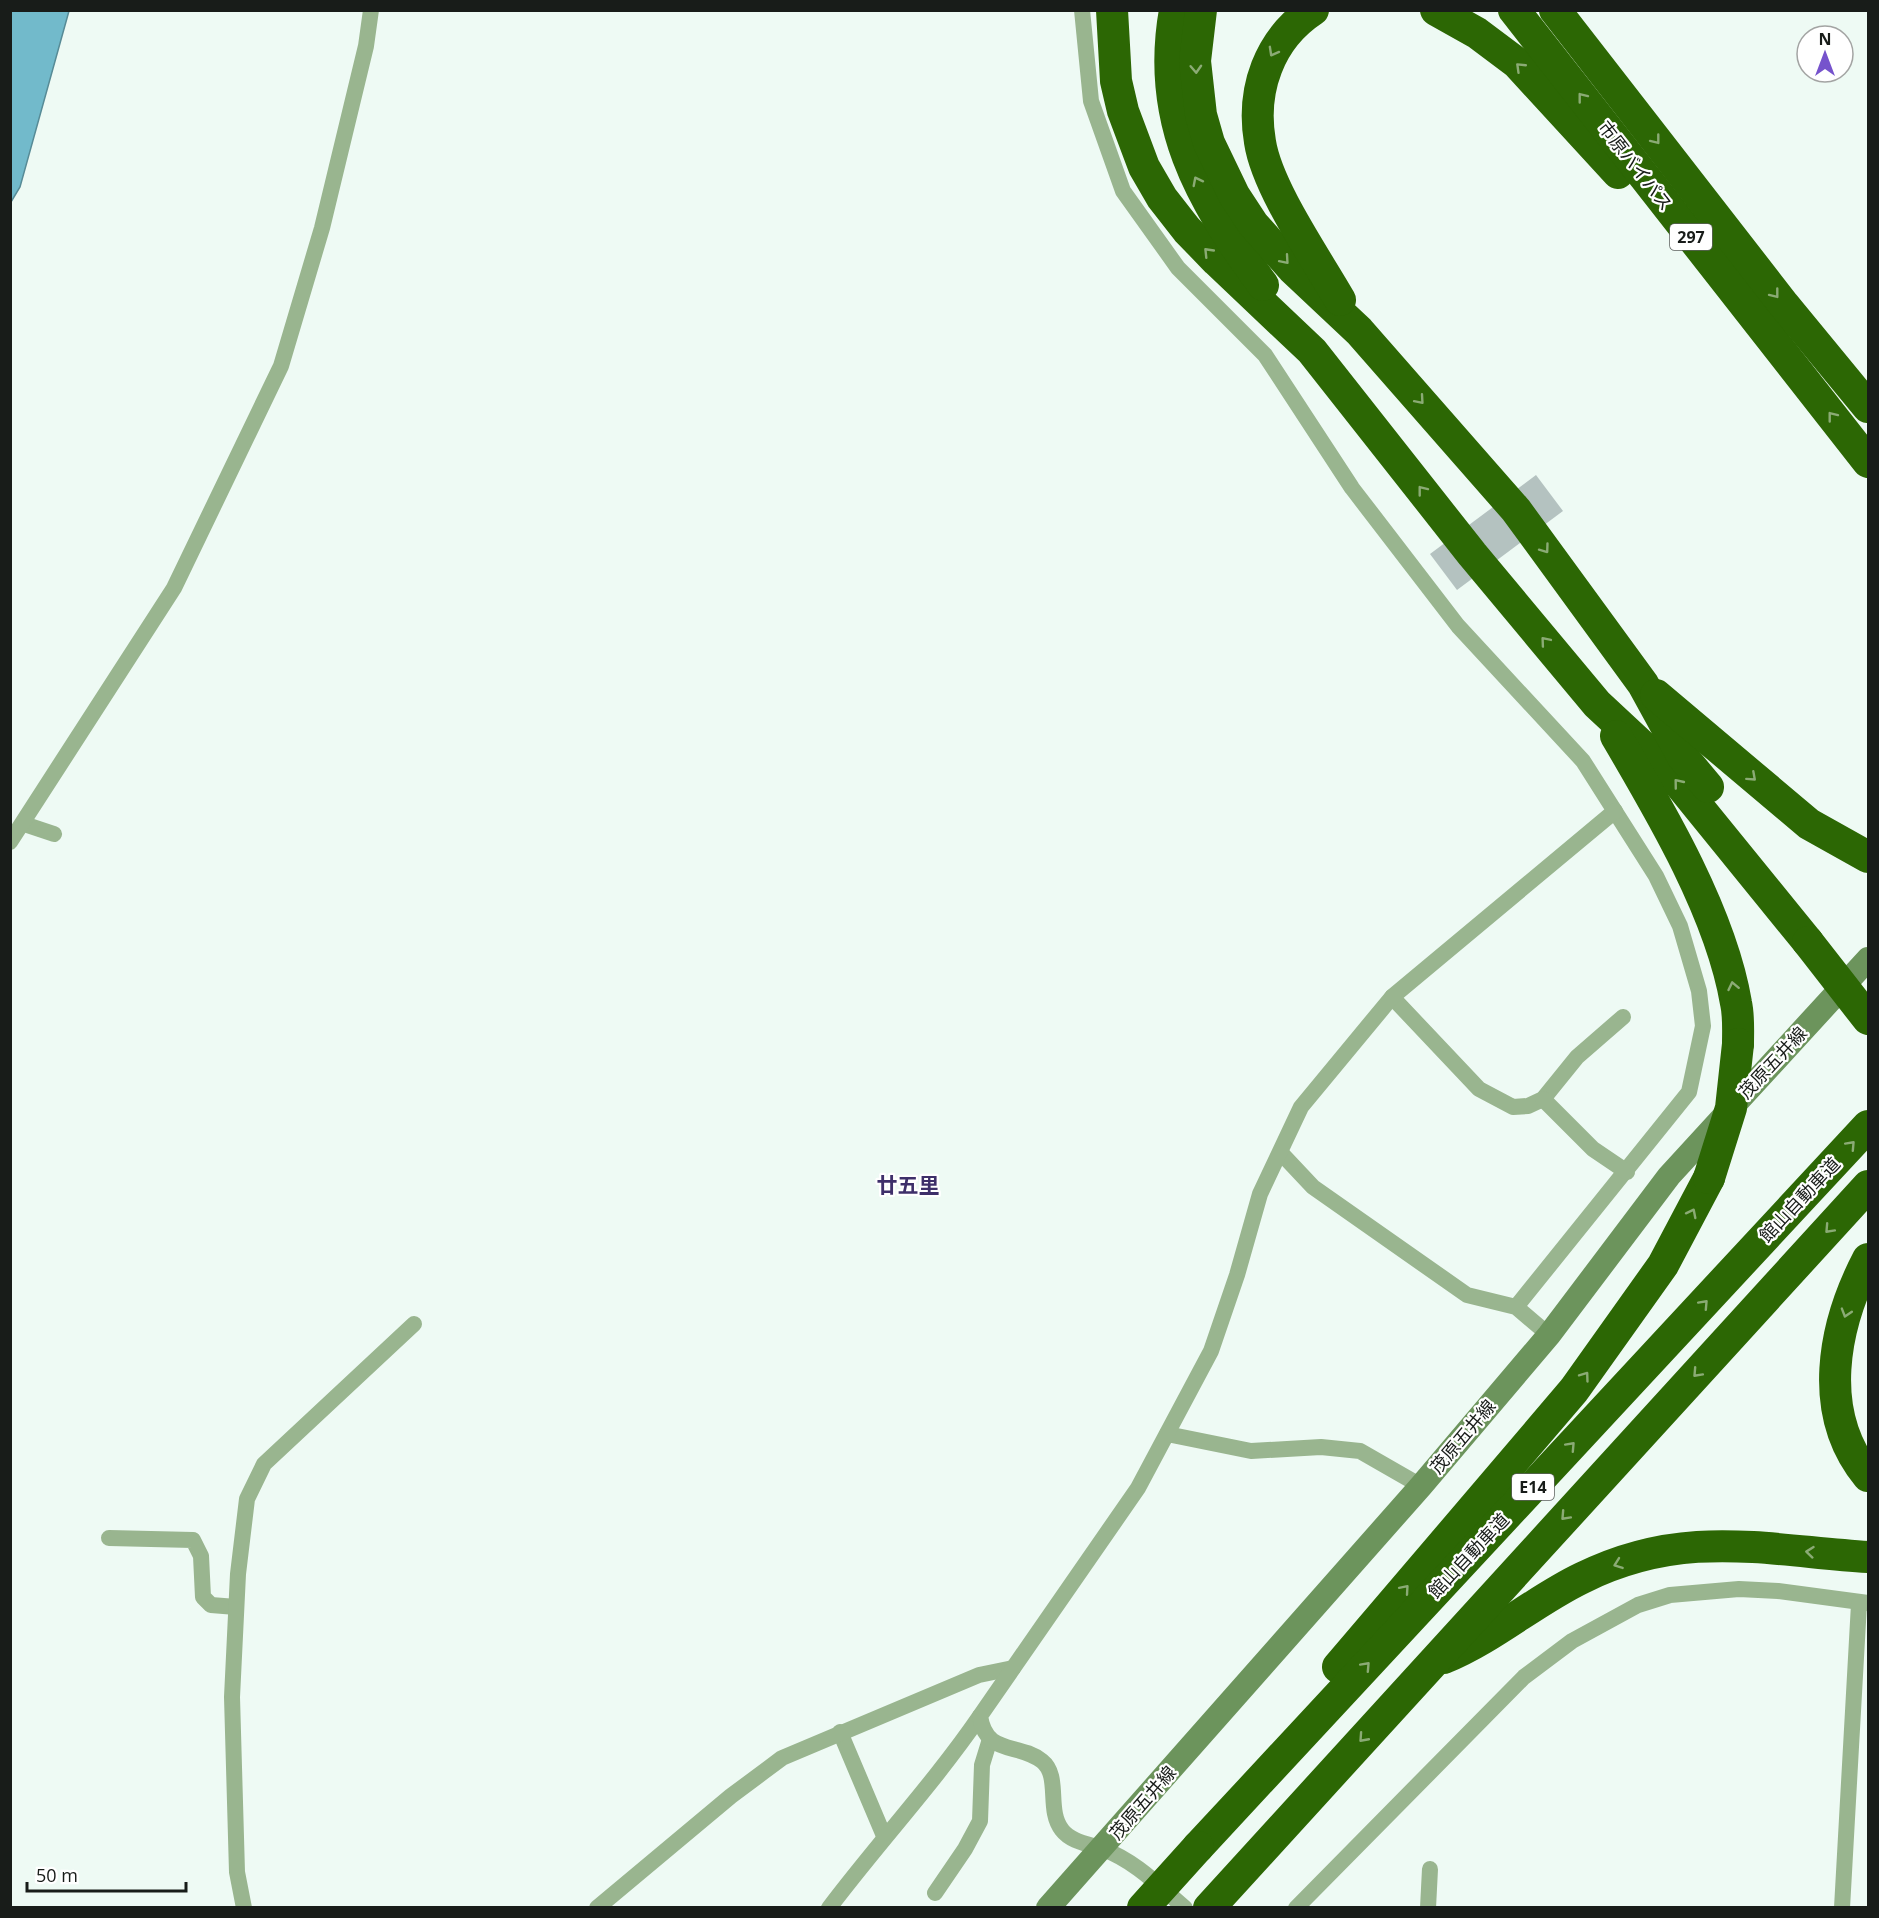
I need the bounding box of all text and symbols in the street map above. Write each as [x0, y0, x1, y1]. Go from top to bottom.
north arrow [1795, 24, 1855, 84]
text: N [1818, 28, 1832, 50]
one-way arrow [1269, 46, 1280, 56]
one-way arrow [1516, 63, 1527, 74]
one-way arrow [1190, 64, 1203, 73]
one-way arrow [1579, 93, 1590, 104]
street label: 市原バイパス [1593, 116, 1678, 215]
one-way arrow [1648, 133, 1659, 144]
one-way arrow [1193, 176, 1205, 187]
road number: 297 [1670, 224, 1712, 250]
one-way arrow [1204, 248, 1215, 258]
one-way arrow [1278, 253, 1289, 264]
one-way arrow [1768, 287, 1779, 298]
one-way arrow [1413, 393, 1424, 404]
one-way arrow [1829, 411, 1840, 422]
one-way arrow [1418, 486, 1429, 497]
one-way arrow [1538, 543, 1549, 554]
one-way arrow [1541, 637, 1552, 648]
one-way arrow [1745, 770, 1755, 781]
one-way arrow [1675, 779, 1686, 790]
one-way arrow [1727, 981, 1740, 991]
street label: 茂原五井線 [1733, 1021, 1812, 1103]
one-way arrow [1844, 1142, 1855, 1152]
street label: 館山自動車道 [1754, 1152, 1845, 1247]
district label: 廿五里 [877, 1171, 940, 1199]
one-way arrow [1685, 1209, 1696, 1220]
one-way arrow [1825, 1223, 1836, 1233]
one-way arrow [1696, 1300, 1707, 1311]
one-way arrow [1841, 1307, 1853, 1318]
one-way arrow [1693, 1366, 1704, 1377]
one-way arrow [1578, 1371, 1589, 1382]
street label: 茂原五井線 [1424, 1394, 1500, 1479]
one-way arrow [1564, 1443, 1575, 1453]
road number: E14 [1512, 1474, 1554, 1500]
street label: 館山自動車道 [1423, 1508, 1514, 1603]
one-way arrow [1561, 1510, 1572, 1520]
one-way arrow [1806, 1546, 1815, 1559]
one-way arrow [1613, 1556, 1624, 1569]
one-way arrow [1397, 1585, 1408, 1596]
one-way arrow [1359, 1662, 1370, 1673]
one-way arrow [1359, 1732, 1370, 1742]
street label: 茂原五井線 [1104, 1761, 1181, 1844]
scale bar [27, 1855, 186, 1893]
text: 50 m [36, 1863, 78, 1887]

